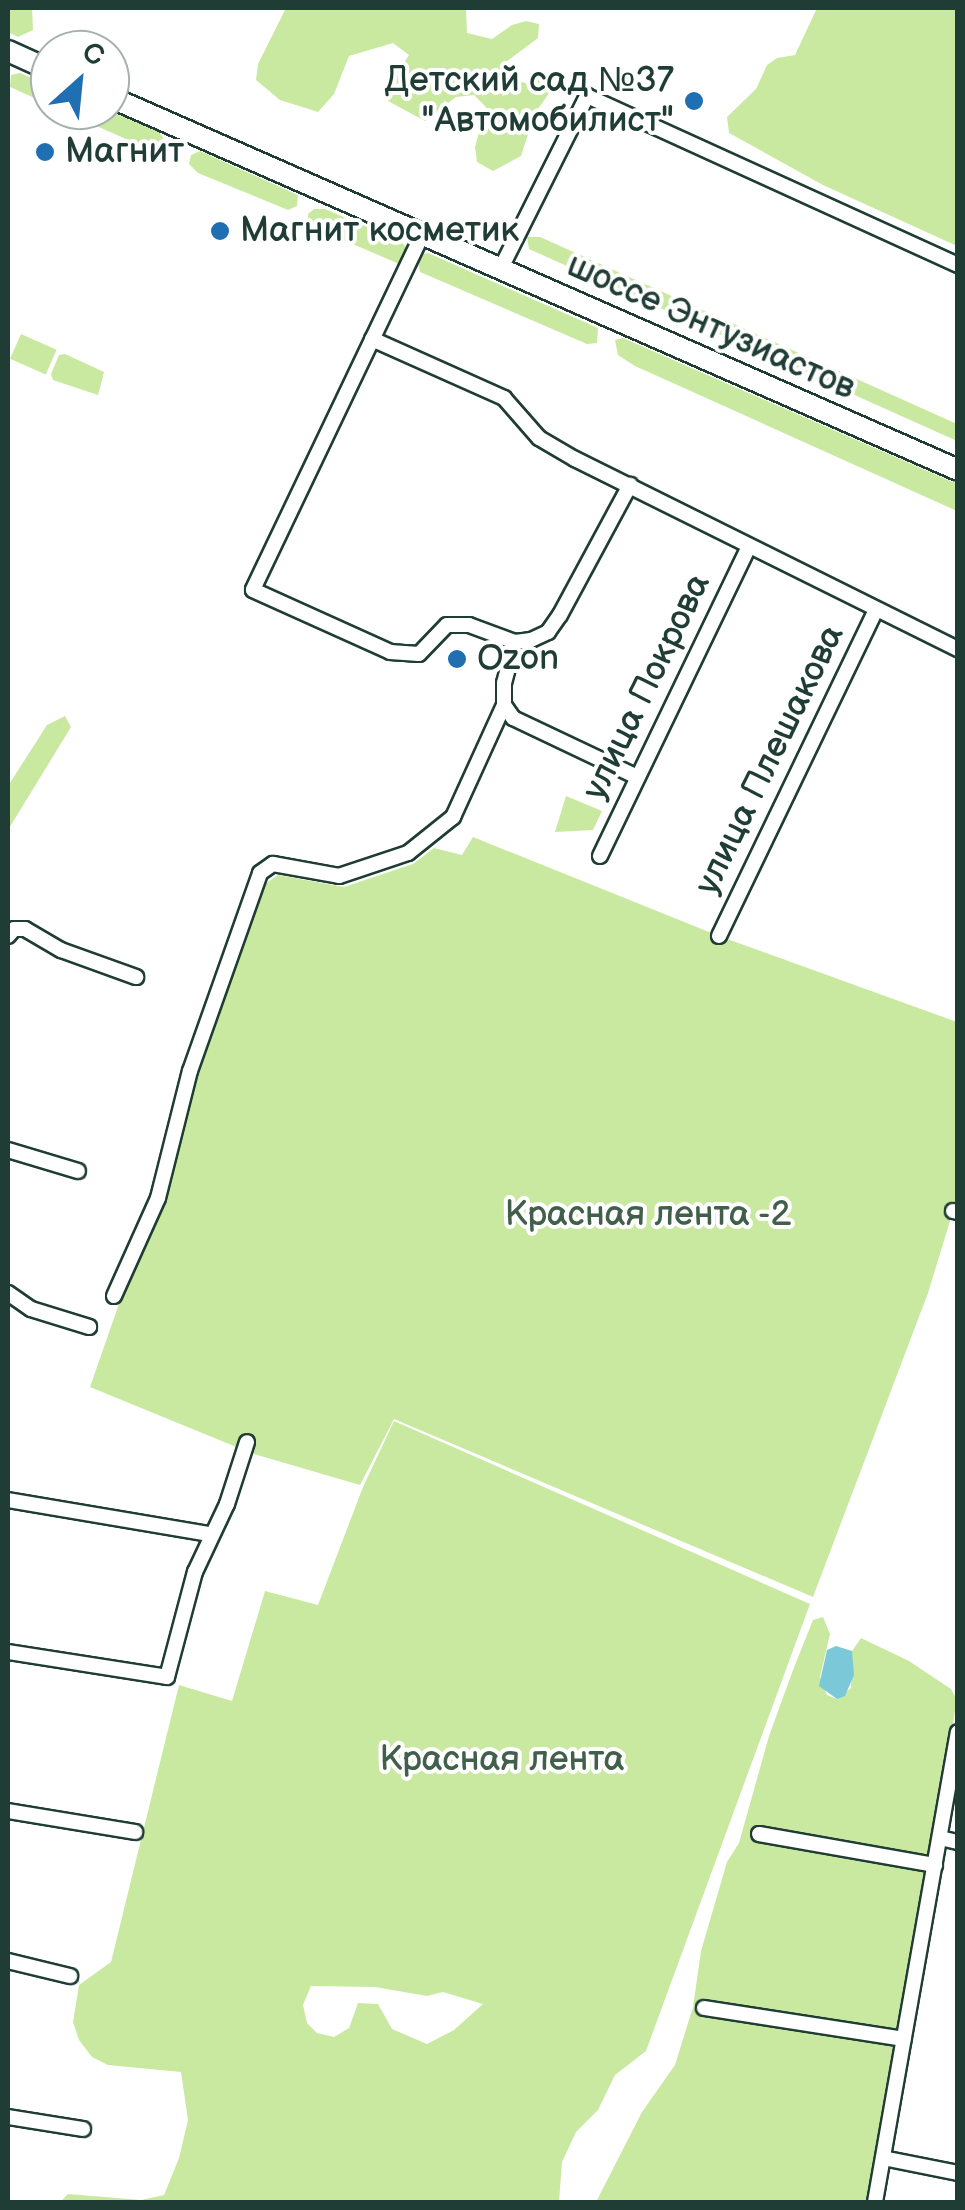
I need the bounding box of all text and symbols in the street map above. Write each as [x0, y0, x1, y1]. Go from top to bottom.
north arrow [30, 30, 130, 130]
text: С [77, 35, 109, 74]
place label: Детский сад №37 "Автомобилист" [385, 60, 674, 142]
marker: Детский сад №37 "Автомобилист" [683, 90, 705, 112]
place label: Магнит [65, 131, 184, 173]
marker: Магнит [34, 141, 56, 163]
place label: Магнит косметик [240, 210, 519, 252]
marker: Магнит косметик [209, 220, 231, 242]
street label: шоссе Энтузиастов [560, 245, 862, 409]
street label: улица Покрова [574, 567, 720, 807]
street label: улица Плешакова [687, 618, 853, 902]
place label: Ozon [477, 638, 559, 680]
marker: Ozon [446, 648, 468, 670]
park label: Красная лента -2 [504, 1194, 792, 1236]
park label: Красная лента [380, 1739, 624, 1781]

